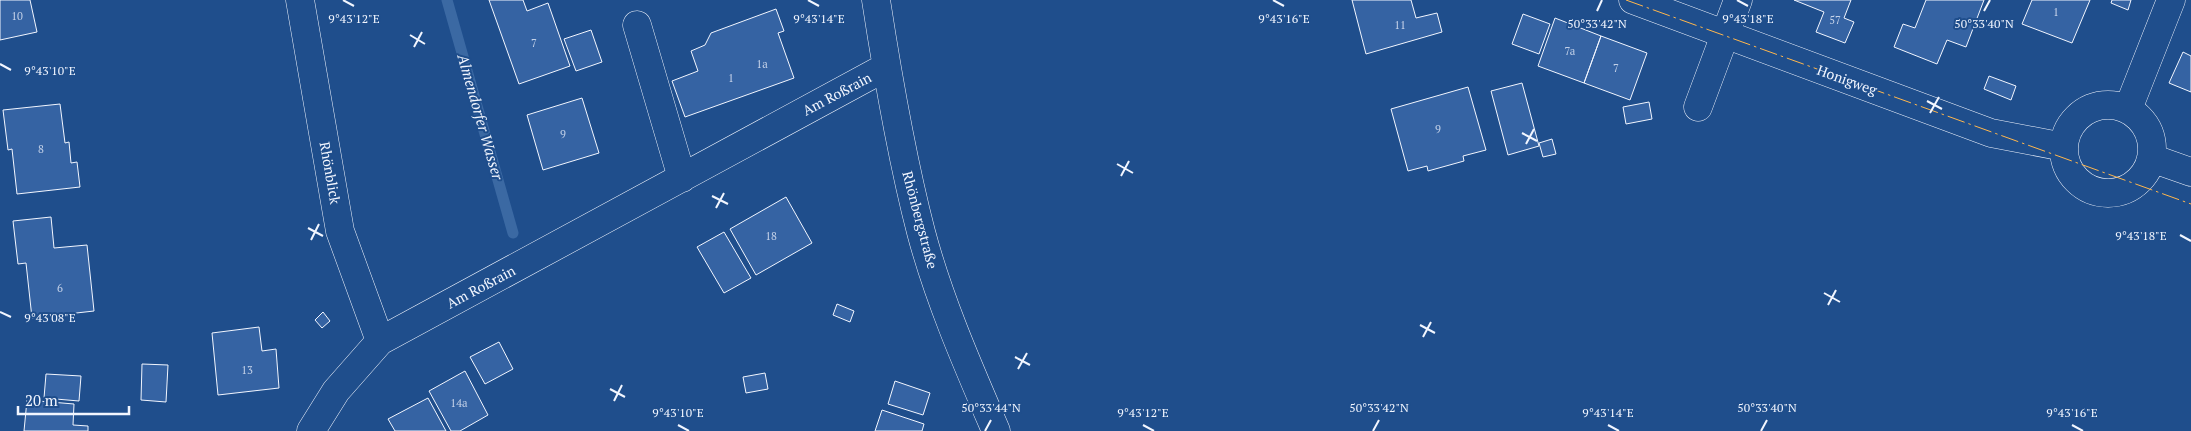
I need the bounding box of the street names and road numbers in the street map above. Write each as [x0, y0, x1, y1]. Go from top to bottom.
street label: Honigweg [1815, 60, 1880, 99]
street label: Am Roßrain [799, 67, 875, 120]
street label: Rhönblick [316, 140, 345, 206]
street label: Rhönbergstraße [898, 169, 943, 271]
street label: Am Roßrain [443, 260, 519, 313]

